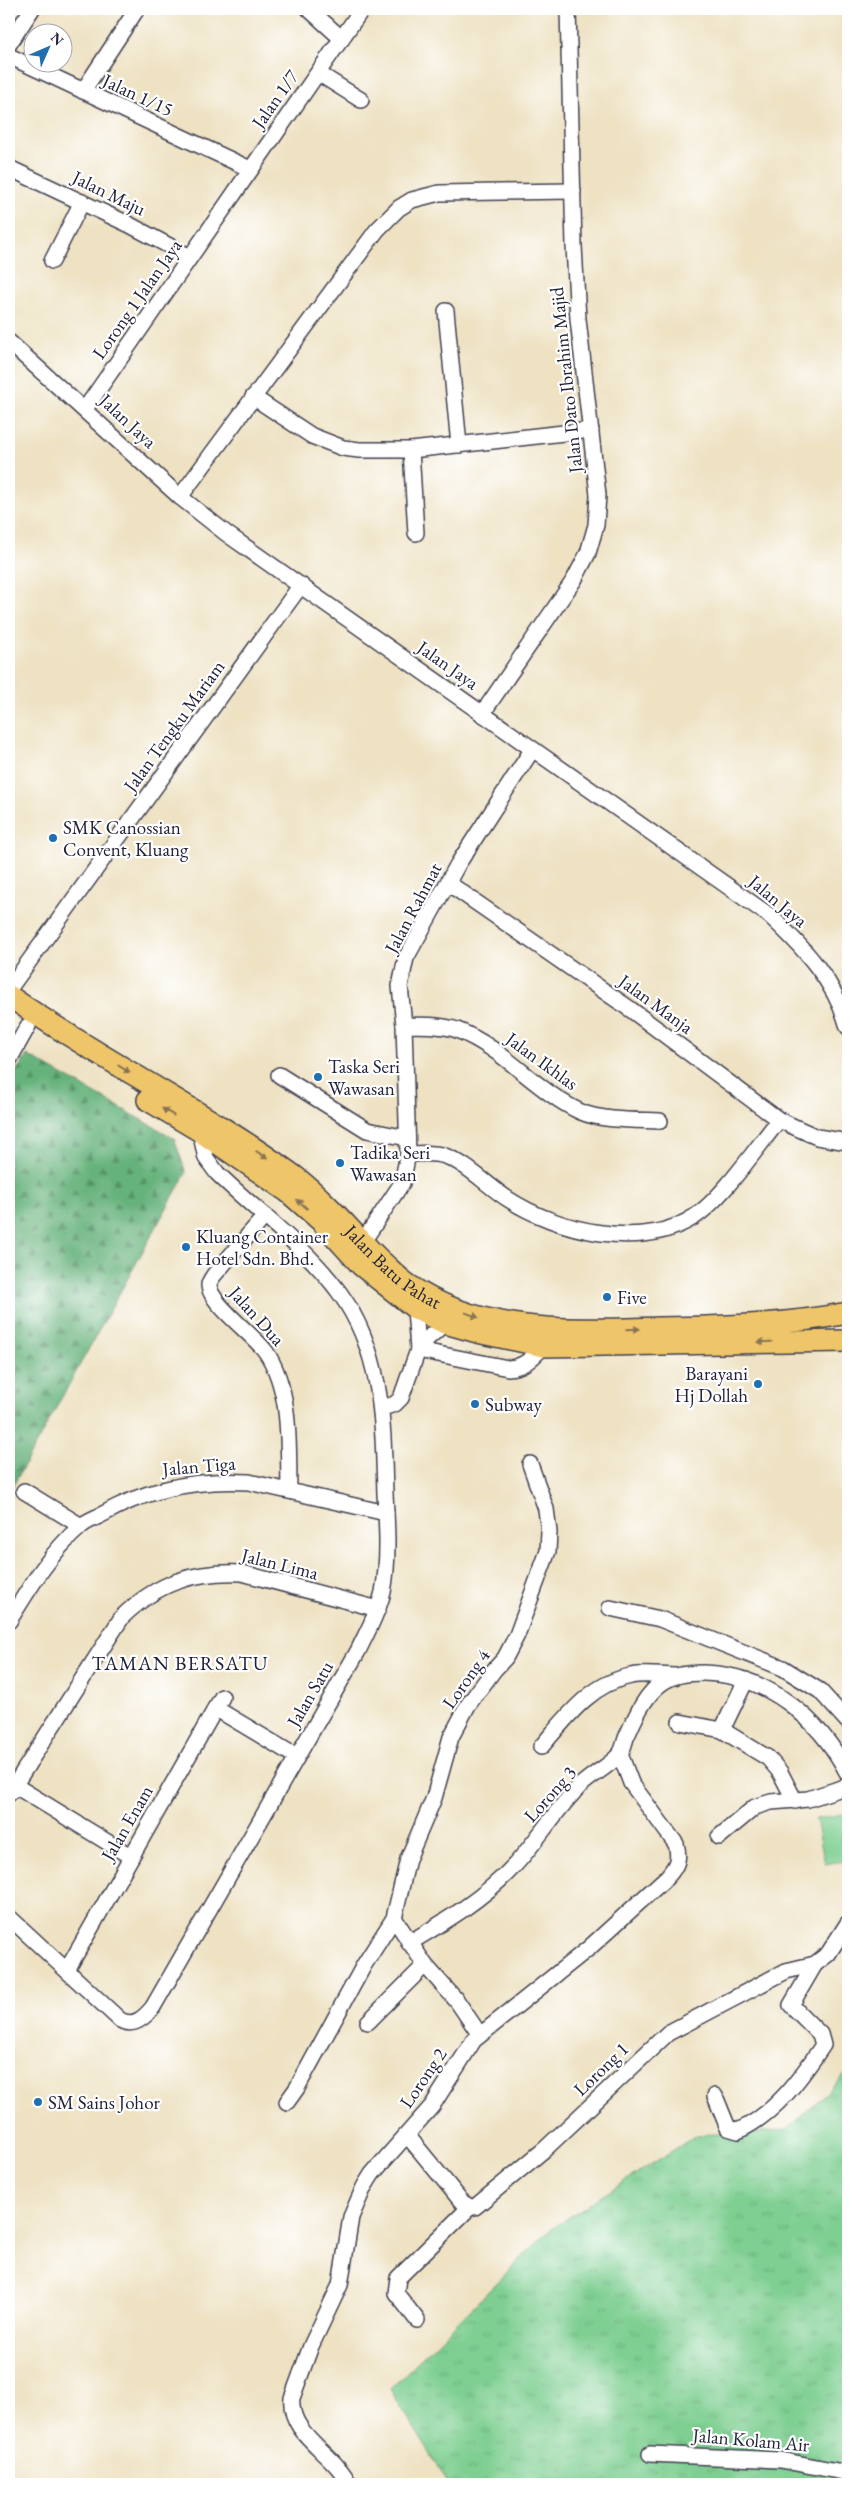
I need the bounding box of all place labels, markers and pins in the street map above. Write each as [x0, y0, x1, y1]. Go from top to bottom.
place label: SMK Canossian Convent, Kluang [63, 815, 189, 862]
marker: SMK Canossian Convent, Kluang [47, 832, 59, 844]
place label: Taska Seri Wawasan [328, 1054, 400, 1101]
marker: Taska Seri Wawasan [312, 1071, 324, 1083]
place label: Tadika Seri Wawasan [350, 1140, 430, 1187]
marker: Tadika Seri Wawasan [334, 1157, 346, 1169]
place label: Kluang Container Hotel Sdn. Bhd. [196, 1224, 329, 1271]
marker: Kluang Container Hotel Sdn. Bhd. [180, 1241, 192, 1253]
place label: Five [617, 1285, 647, 1310]
marker: Five [601, 1291, 613, 1303]
place label: Barayani Hj Dollah [675, 1361, 748, 1408]
marker: Barayani Hj Dollah [752, 1378, 764, 1390]
place label: Subway [485, 1392, 542, 1417]
marker: Subway [469, 1398, 481, 1410]
place label: SM Sains Johor [48, 2090, 161, 2115]
marker: SM Sains Johor [32, 2096, 44, 2108]

